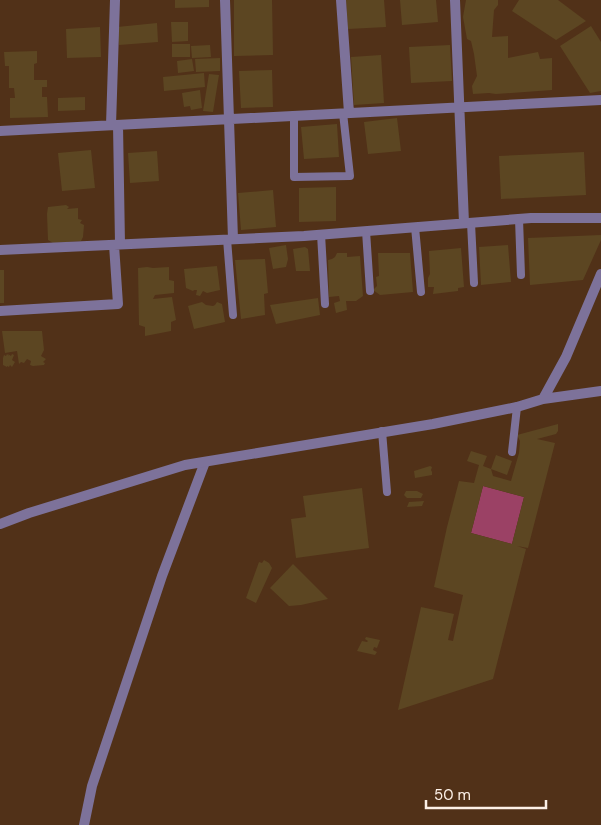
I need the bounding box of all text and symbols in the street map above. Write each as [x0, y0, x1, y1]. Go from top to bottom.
scale bar [426, 778, 546, 810]
text: 50 m [434, 785, 471, 805]

